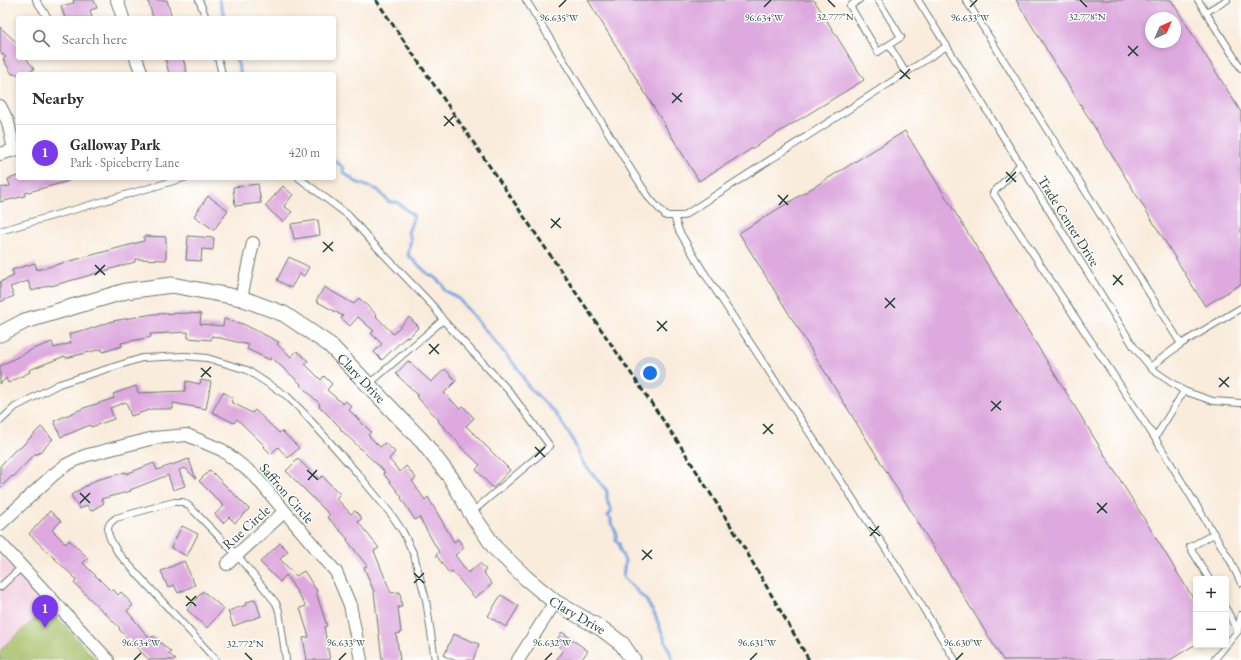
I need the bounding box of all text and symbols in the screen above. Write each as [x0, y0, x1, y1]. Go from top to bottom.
text: 32.777°N [816, 10, 854, 23]
text: 32.778°N [1068, 10, 1106, 23]
text: 96.635°W [540, 11, 579, 24]
text: 96.634°W [745, 11, 784, 24]
text: 96.633°W [951, 11, 990, 24]
north arrow [1145, 12, 1181, 48]
search box [16, 16, 336, 60]
icon: search [30, 27, 52, 49]
text: Search here [62, 29, 127, 48]
text: Nearby [32, 87, 84, 109]
text: Galloway Park [70, 135, 161, 154]
text: 1 [42, 144, 48, 161]
text: 420 m [289, 144, 320, 161]
text: Park · Spiceberry Lane [70, 154, 180, 171]
street label: Trade Center Drive [1034, 172, 1104, 270]
street label: Clary Drive [333, 349, 390, 407]
your location [640, 363, 660, 383]
street label: Saffron Circle [256, 459, 319, 527]
street label: Rue Circle [218, 500, 274, 553]
map controls [1193, 576, 1229, 648]
button: + [1193, 576, 1229, 612]
street label: Clary Drive [545, 592, 610, 638]
pin: 1 [32, 595, 58, 628]
button: − [1193, 612, 1229, 648]
text: 96.634°W [122, 636, 161, 649]
text: 96.633°W [327, 636, 366, 649]
text: 96.632°W [533, 636, 572, 649]
text: 96.631°W [738, 636, 777, 649]
text: 96.630°W [944, 636, 983, 649]
text: 32.772°N [226, 637, 264, 650]

